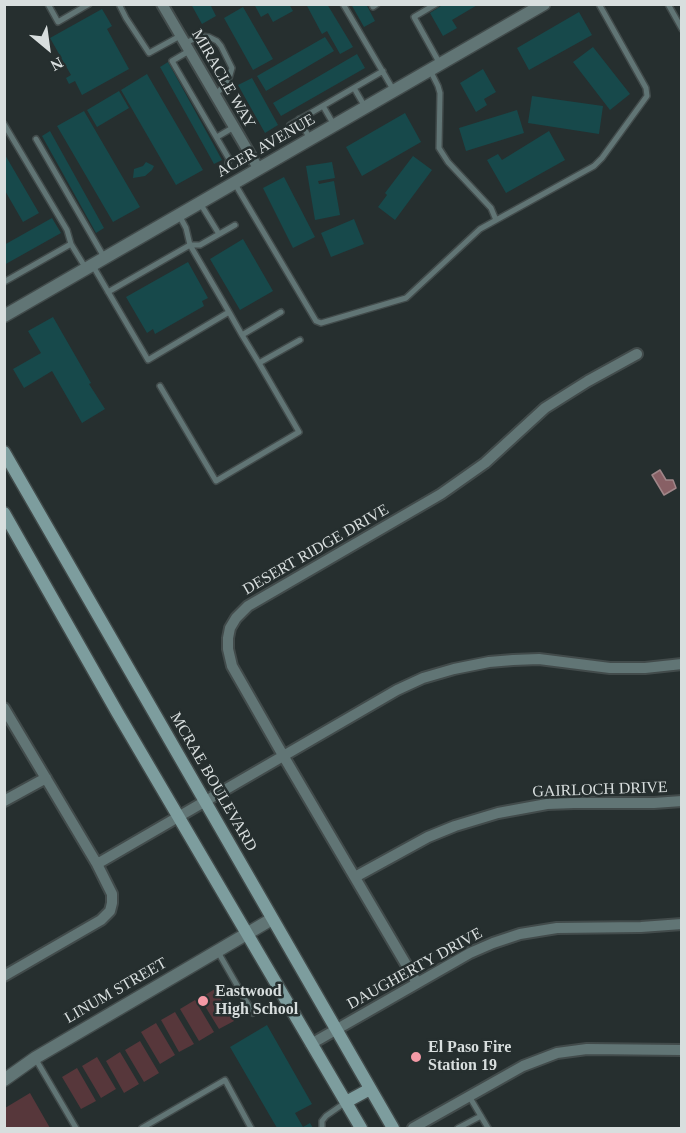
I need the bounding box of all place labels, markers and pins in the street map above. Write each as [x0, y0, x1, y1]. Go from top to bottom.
place label: Eastwood High School [215, 982, 298, 1020]
marker: Eastwood High School [196, 994, 210, 1008]
place label: El Paso Fire Station 19 [428, 1038, 511, 1076]
marker: El Paso Fire Station 19 [409, 1050, 423, 1064]

